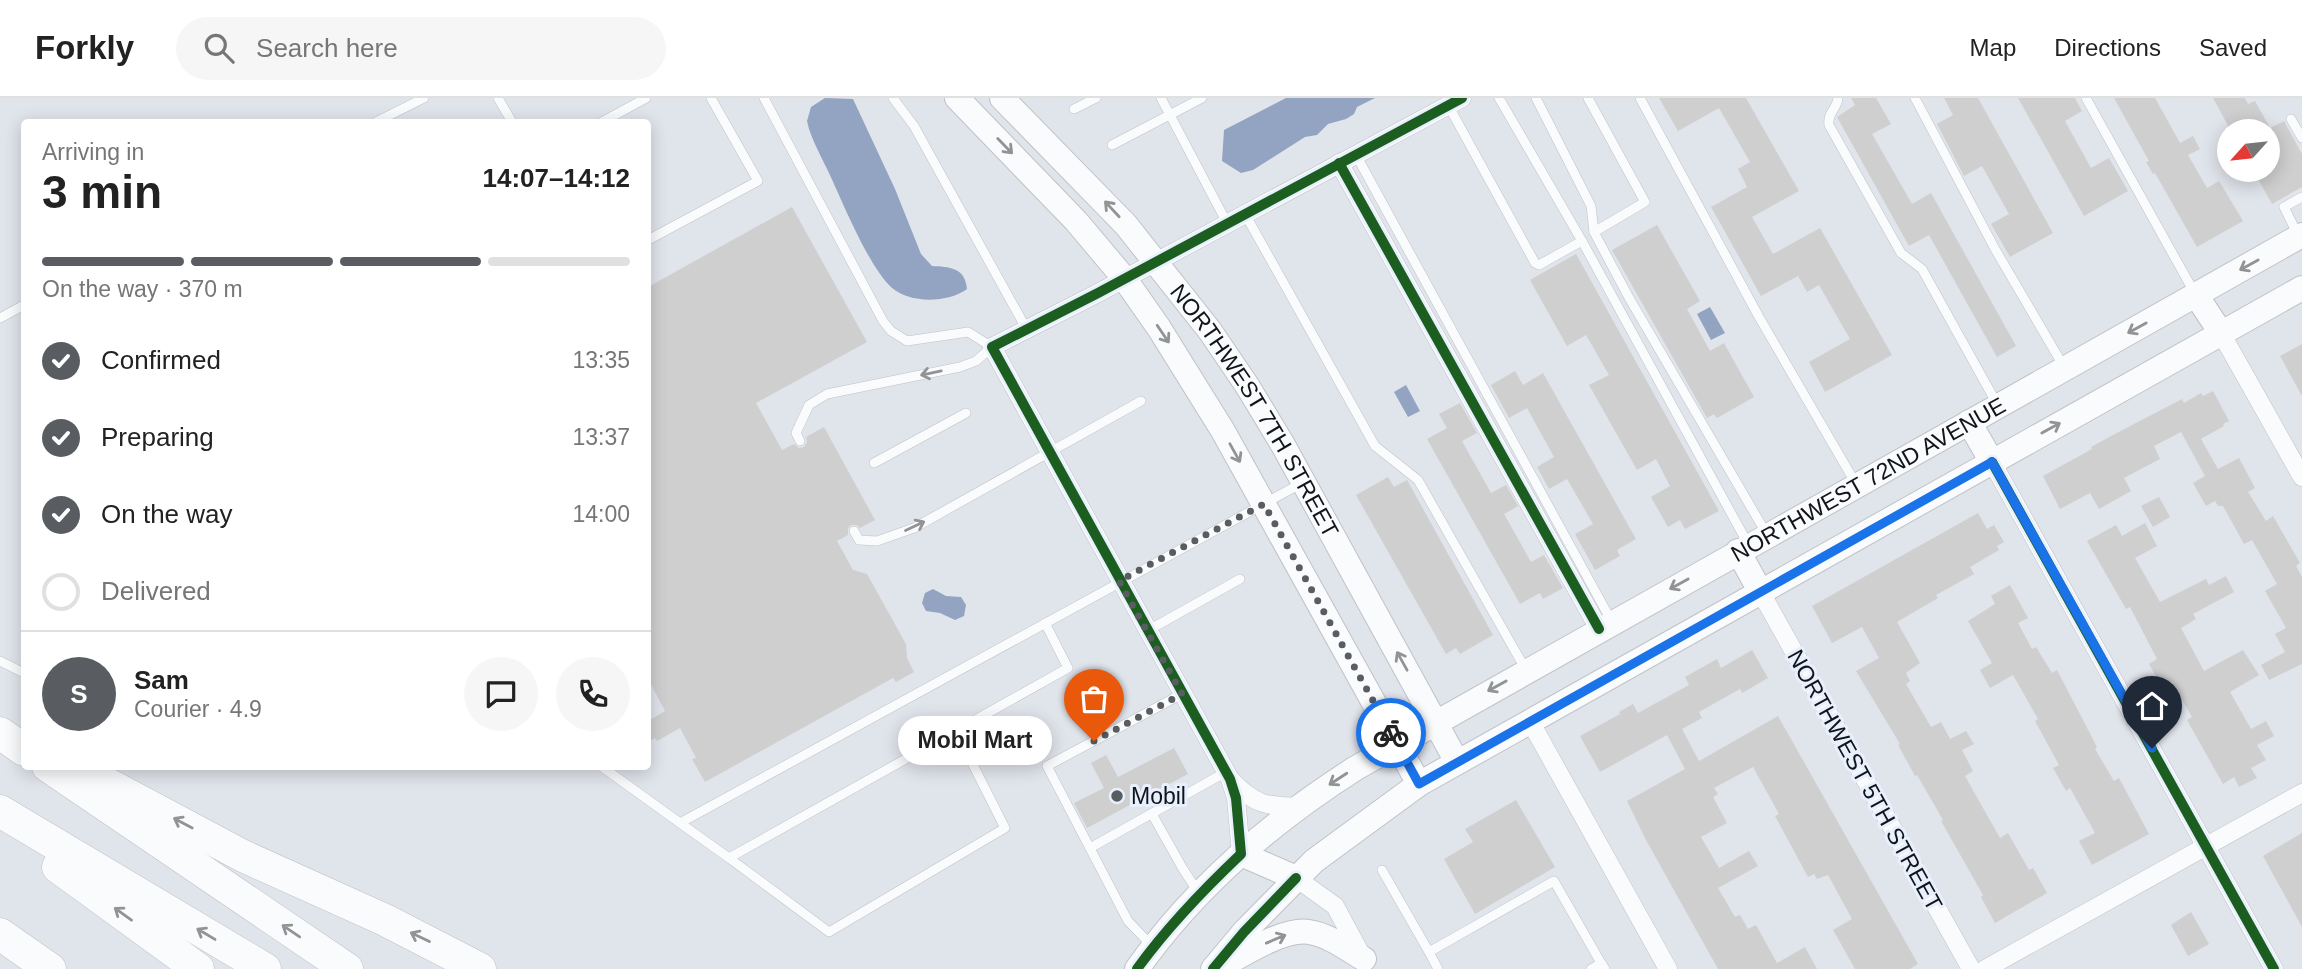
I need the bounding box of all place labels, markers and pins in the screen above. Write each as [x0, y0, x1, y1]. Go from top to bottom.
pin [1064, 669, 1124, 741]
pin [2122, 676, 2182, 748]
callout: Mobil Mart [898, 716, 1052, 766]
place label: Mobil [1131, 783, 1186, 809]
marker: Mobil [1109, 788, 1125, 804]

